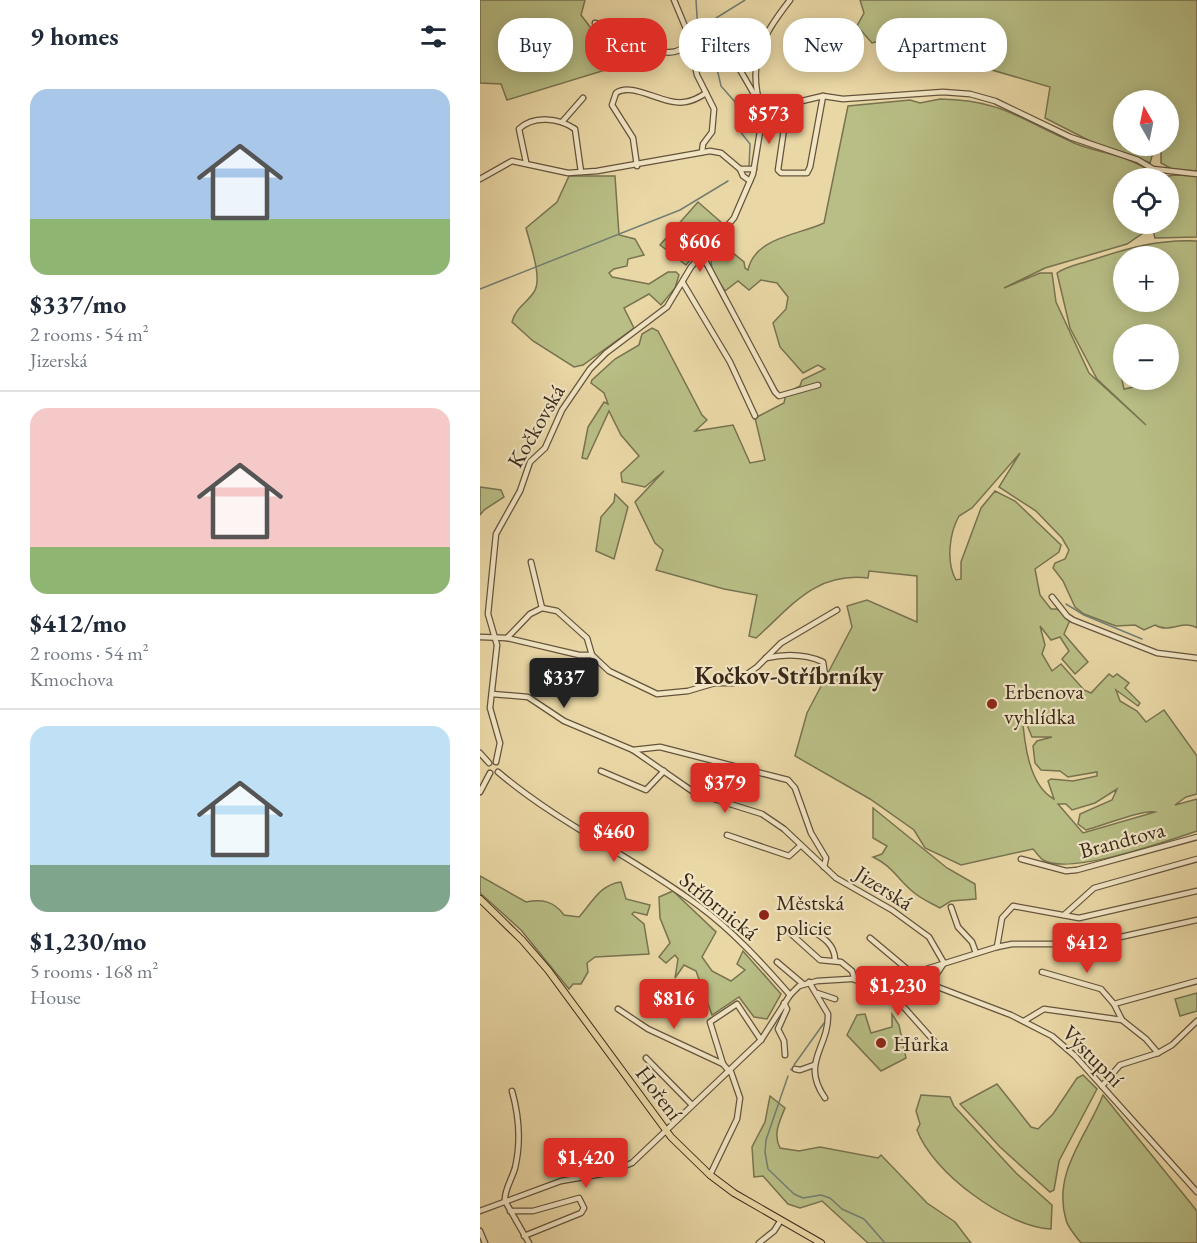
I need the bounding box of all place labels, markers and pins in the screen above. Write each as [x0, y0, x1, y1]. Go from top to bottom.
pin: $573 [733, 94, 805, 145]
pin: $606 [664, 222, 736, 273]
pin: $337 [528, 658, 600, 709]
place label: Erbenova vyhlídka [1004, 677, 1084, 731]
marker: Erbenova vyhlídka [985, 697, 999, 711]
pin: $379 [689, 763, 761, 814]
pin: $460 [578, 812, 650, 863]
place label: Městská policie [776, 888, 844, 942]
marker: Městská policie [757, 908, 771, 922]
pin: $412 [1051, 923, 1123, 974]
pin: $1,230 [849, 966, 947, 1017]
pin: $816 [638, 979, 710, 1030]
place label: Hůrka [893, 1029, 949, 1058]
marker: Hůrka [874, 1036, 888, 1050]
pin: $1,420 [537, 1138, 635, 1189]

